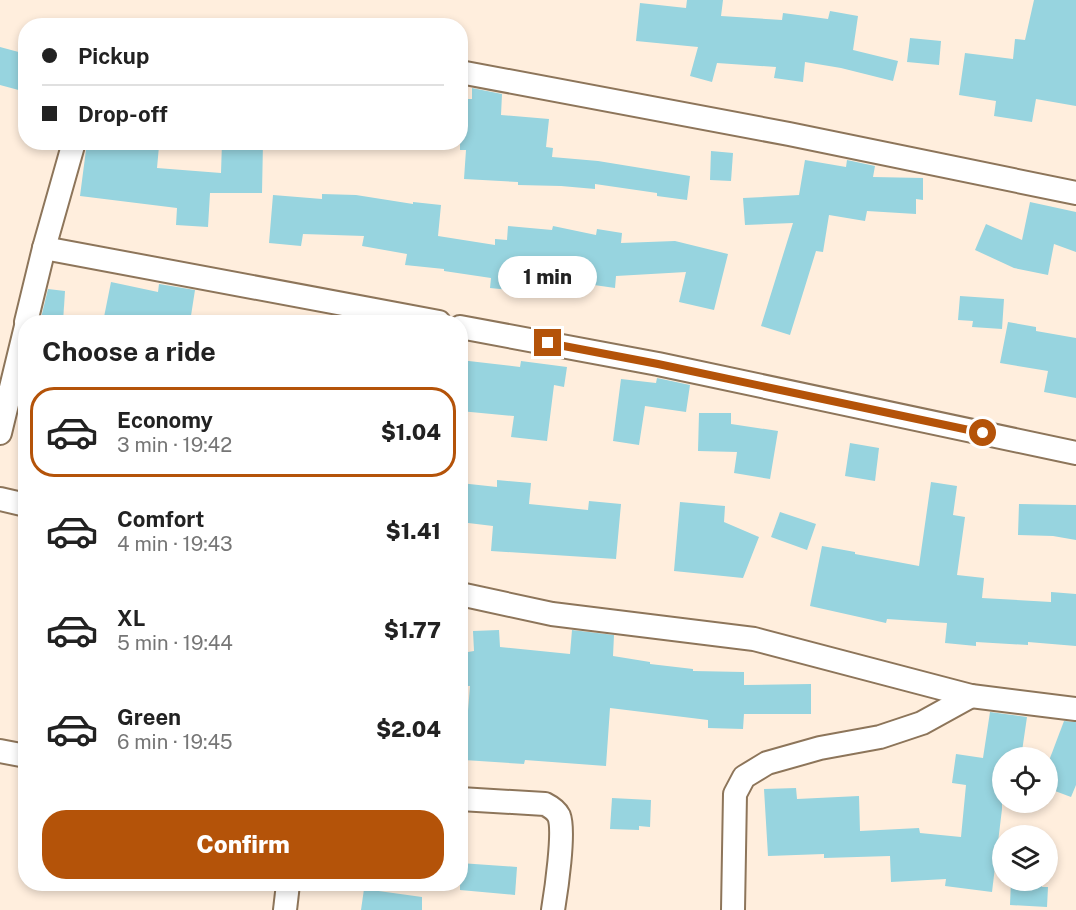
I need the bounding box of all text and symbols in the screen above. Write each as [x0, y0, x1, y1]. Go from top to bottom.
text: Pickup [78, 43, 149, 69]
text: Drop-off [78, 101, 168, 127]
callout: 1 min [498, 256, 598, 298]
text: 1 min [523, 265, 572, 289]
route end [534, 329, 561, 356]
text: Choose a ride [42, 335, 216, 367]
icon: car [45, 405, 99, 459]
text: Economy [117, 407, 213, 433]
text: $1.04 [381, 419, 441, 445]
route start [969, 419, 996, 446]
text: 3 min · 19:42 [117, 433, 232, 457]
icon: car [45, 504, 99, 558]
text: Comfort [117, 506, 204, 532]
text: $1.41 [385, 518, 441, 544]
text: 4 min · 19:43 [117, 532, 233, 556]
icon: car [45, 603, 99, 657]
text: XL [117, 605, 145, 631]
text: $1.77 [384, 617, 441, 643]
text: 5 min · 19:44 [117, 631, 233, 655]
icon: car [45, 702, 99, 756]
text: Green [117, 704, 181, 730]
text: $2.04 [376, 716, 441, 742]
text: 6 min · 19:45 [117, 730, 233, 754]
map controls [992, 747, 1058, 891]
button: locate [992, 747, 1058, 813]
button: Confirm [42, 810, 444, 879]
button: layers [992, 825, 1058, 891]

